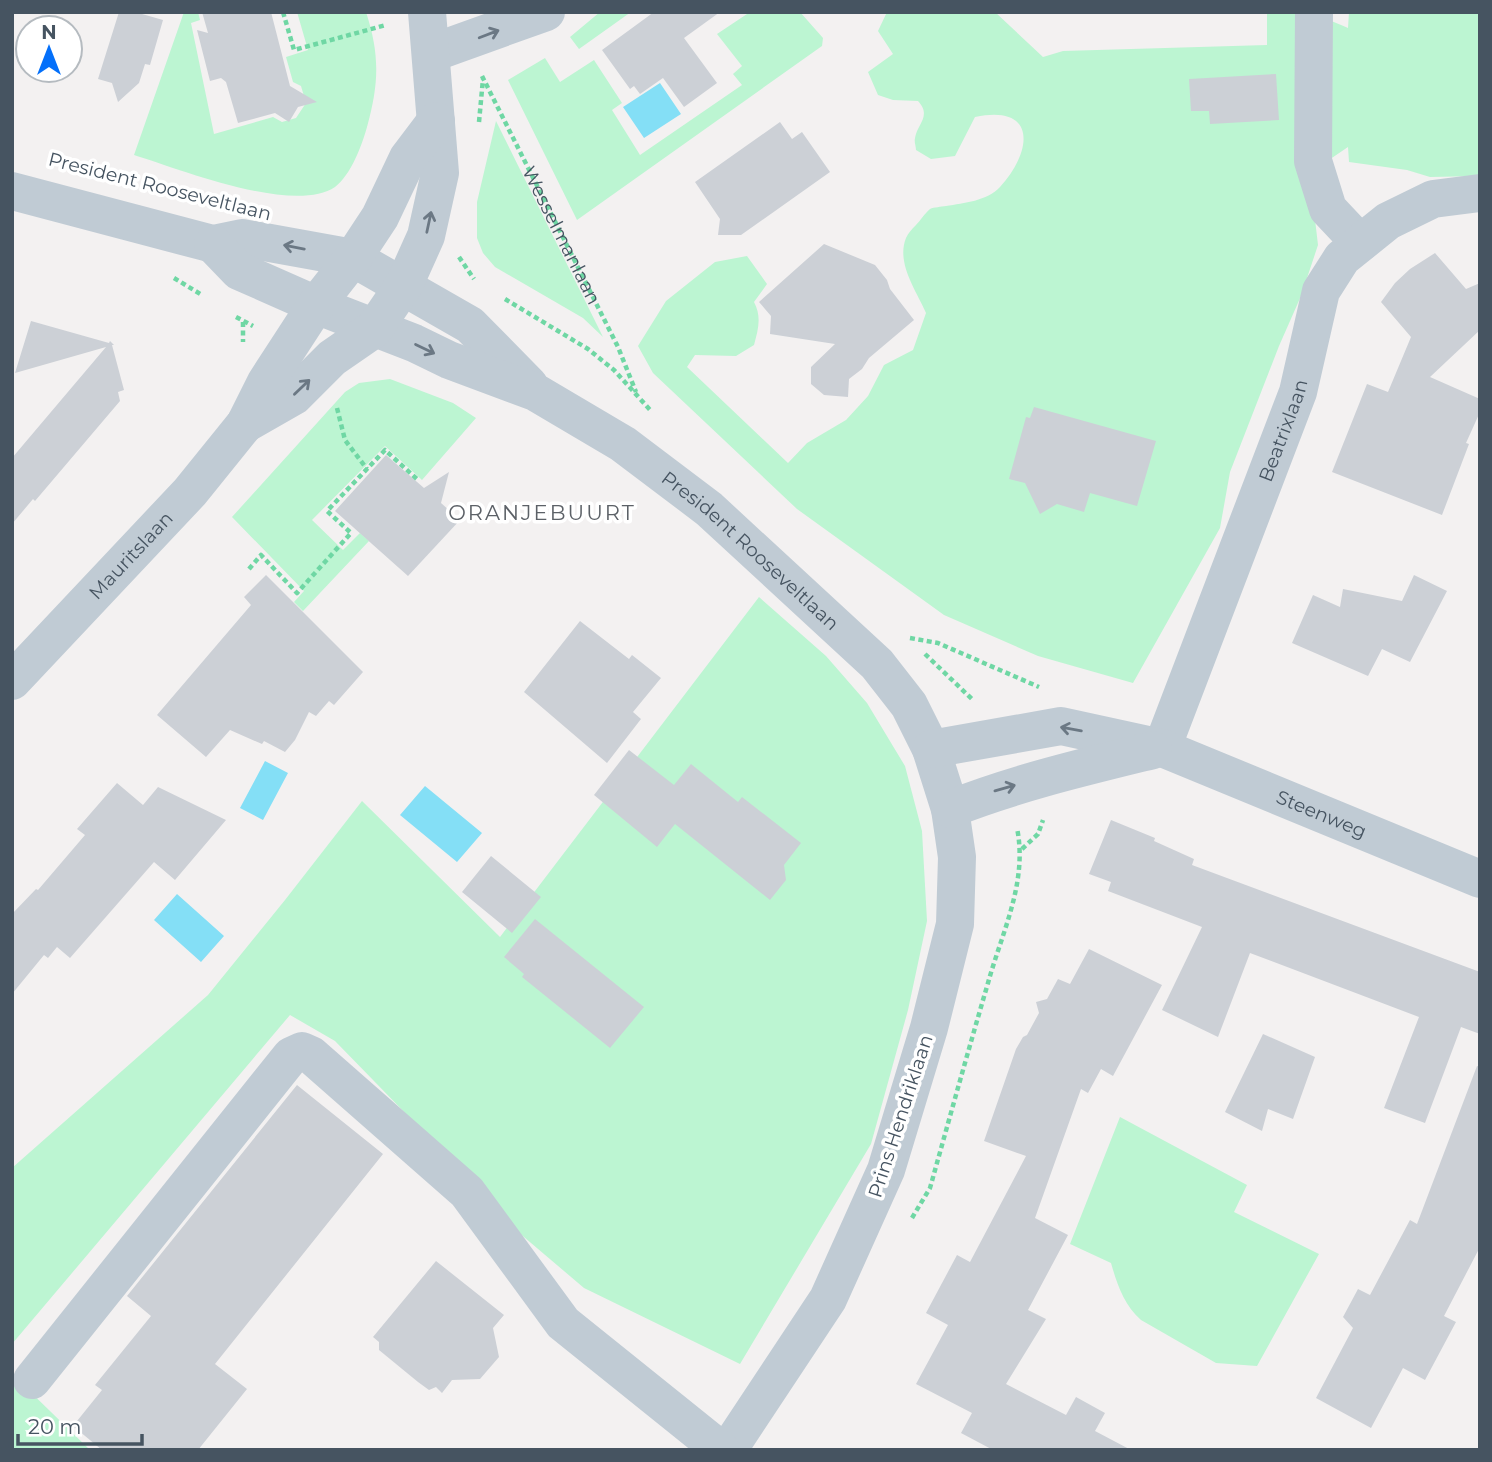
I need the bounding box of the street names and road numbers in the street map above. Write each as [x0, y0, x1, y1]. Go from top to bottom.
street label: President Rooseveltlaan [46, 148, 274, 225]
street label: Wesselmanlaan [517, 162, 606, 308]
street label: Beatrixlaan [1254, 377, 1313, 485]
street label: President Rooseveltlaan [657, 466, 844, 635]
street label: Mauritslaan [84, 507, 178, 604]
street label: Steenweg [1273, 785, 1370, 843]
street label: Prins Hendriklaan [863, 1032, 938, 1200]

